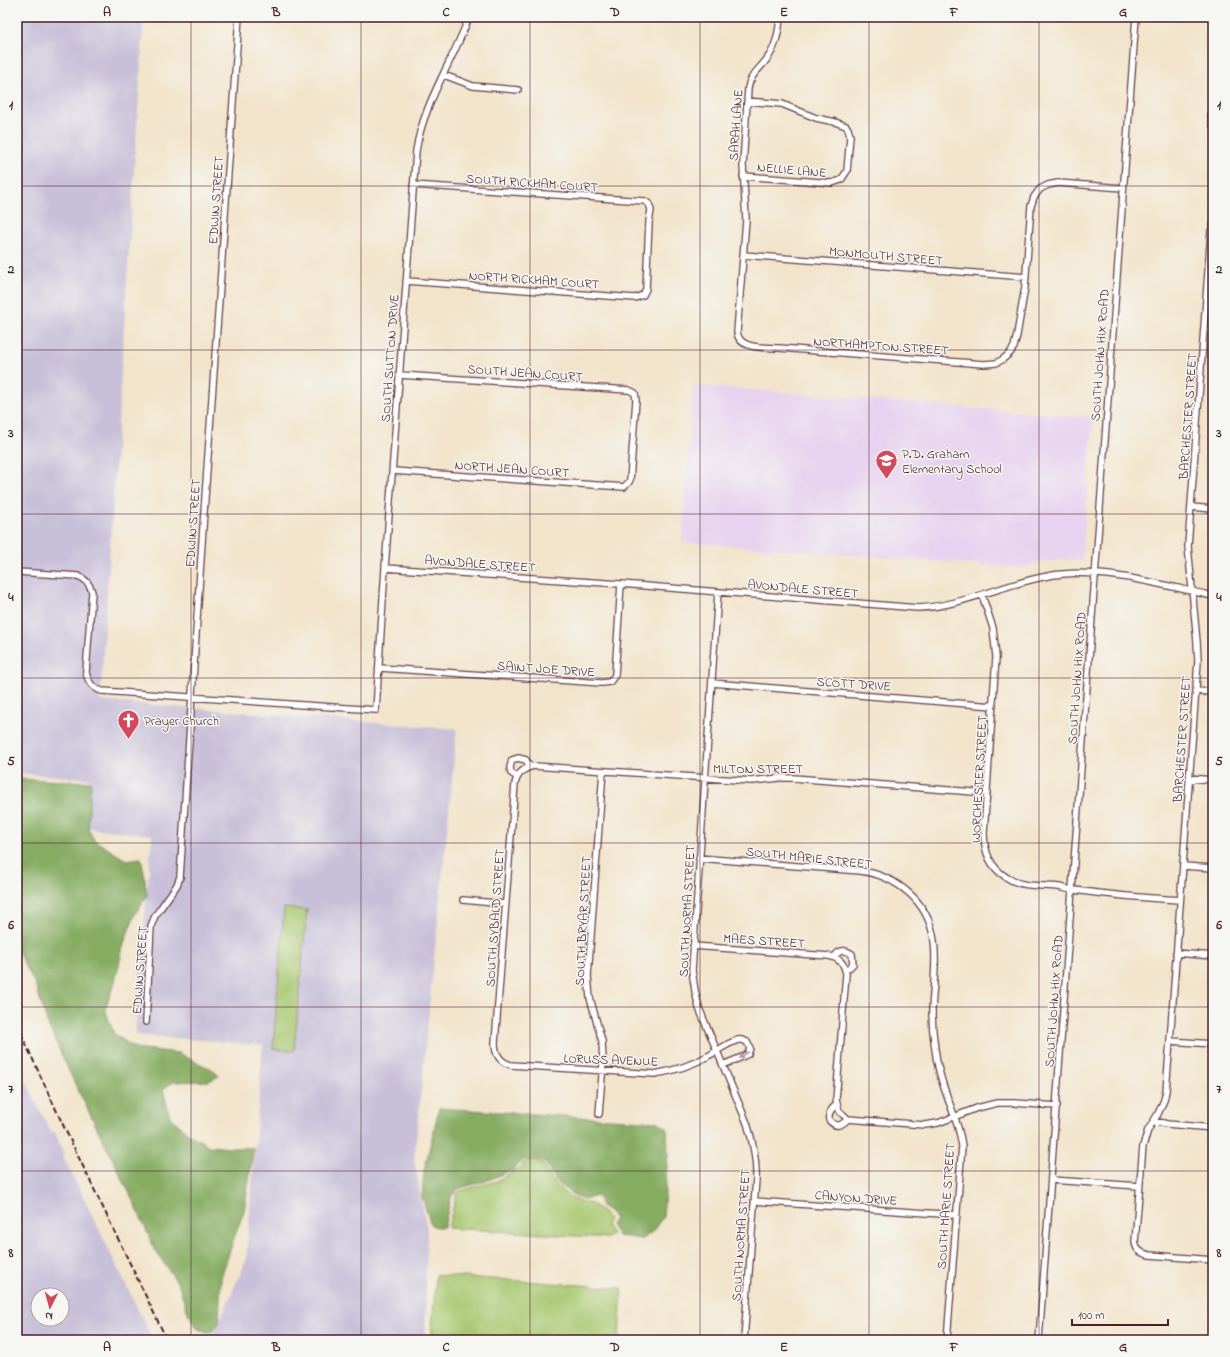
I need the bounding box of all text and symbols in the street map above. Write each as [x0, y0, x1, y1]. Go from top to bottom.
text: A [103, 3, 111, 22]
text: B [271, 3, 281, 22]
text: C [442, 3, 450, 22]
text: D [609, 3, 620, 22]
text: E [780, 3, 788, 22]
text: F [949, 3, 959, 22]
text: G [1119, 3, 1127, 22]
street label: SARAH LANE [725, 88, 748, 162]
text: 1 [9, 96, 14, 115]
text: 1 [1217, 96, 1222, 115]
street label: EDWIN STREET [204, 155, 229, 245]
street label: NELLIE LANE [756, 158, 828, 183]
street label: SOUTH RICKHAM COURT [465, 169, 599, 198]
street label: MONMOUTH STREET [828, 242, 944, 271]
text: 2 [7, 260, 15, 279]
text: 2 [1215, 260, 1223, 279]
street label: NORTH RICKHAM COURT [468, 266, 600, 295]
street label: SOUTH JOHN HIX ROAD [1086, 288, 1115, 422]
street label: SOUTH SUTTON DRIVE [377, 293, 404, 423]
street label: NORTHAMPTON STREET [813, 332, 950, 361]
street label: BARCHESTER STREET [1175, 352, 1202, 481]
street label: SOUTH JEAN COURT [466, 360, 584, 387]
text: 3 [7, 424, 14, 443]
text: 3 [1215, 424, 1222, 443]
place label: P.D. Graham Elementary School [902, 445, 1002, 480]
school or university icon: P.D. Graham Elementary School [874, 447, 900, 480]
street label: NORTH JEAN COURT [454, 456, 570, 483]
street label: EDWIN STREET [181, 478, 206, 568]
street label: AVONDALE STREET [424, 551, 537, 578]
street label: AVONDALE STREET [747, 575, 860, 604]
text: 4 [7, 588, 14, 607]
text: 4 [1215, 588, 1222, 607]
street label: SOUTH JOHN HIX ROAD [1063, 611, 1092, 745]
street label: SAINT JOE DRIVE [496, 657, 596, 682]
street label: SCOTT DRIVE [816, 672, 892, 697]
street label: BARCHESTER STREET [1169, 675, 1196, 804]
church icon: Prayer Church [115, 707, 141, 740]
place label: Prayer Church [144, 712, 219, 732]
street label: WORCHESTER STREET [967, 714, 992, 844]
text: 5 [7, 752, 15, 771]
text: 5 [1215, 752, 1223, 771]
street label: MILTON STREET [713, 760, 804, 779]
street label: SOUTH MARIE STREET [745, 842, 873, 875]
street label: SOUTH NORMA STREET [675, 844, 700, 978]
street label: SOUTH SYBALD STREET [481, 848, 510, 988]
street label: SOUTH BRYAR STREET [571, 855, 596, 986]
text: 6 [7, 916, 14, 935]
text: 6 [1215, 916, 1222, 935]
street label: EDWIN STREET [128, 925, 153, 1015]
street label: MAES STREET [723, 929, 806, 954]
street label: SOUTH JOHN HIX ROAD [1040, 934, 1069, 1068]
street label: LORUSS AVENUE [563, 1049, 659, 1072]
one-way arrow [738, 1052, 749, 1059]
text: 7 [8, 1080, 14, 1099]
text: 7 [1216, 1080, 1222, 1099]
street label: SOUTH MARIE STREET [933, 1142, 960, 1270]
street label: SOUTH NORMA STREET [727, 1168, 756, 1302]
street label: CANYON DRIVE [814, 1186, 898, 1211]
text: 8 [8, 1244, 14, 1263]
text: 8 [1216, 1244, 1222, 1263]
north arrow [30, 1287, 70, 1327]
scale bar [1072, 1301, 1168, 1327]
text: 100 m [1078, 1307, 1105, 1325]
text: N [45, 1308, 54, 1324]
text: A [103, 1338, 111, 1357]
text: B [271, 1338, 281, 1357]
text: C [442, 1338, 450, 1357]
text: D [609, 1338, 620, 1357]
text: E [780, 1338, 788, 1357]
text: F [949, 1338, 959, 1357]
text: G [1119, 1338, 1127, 1357]

